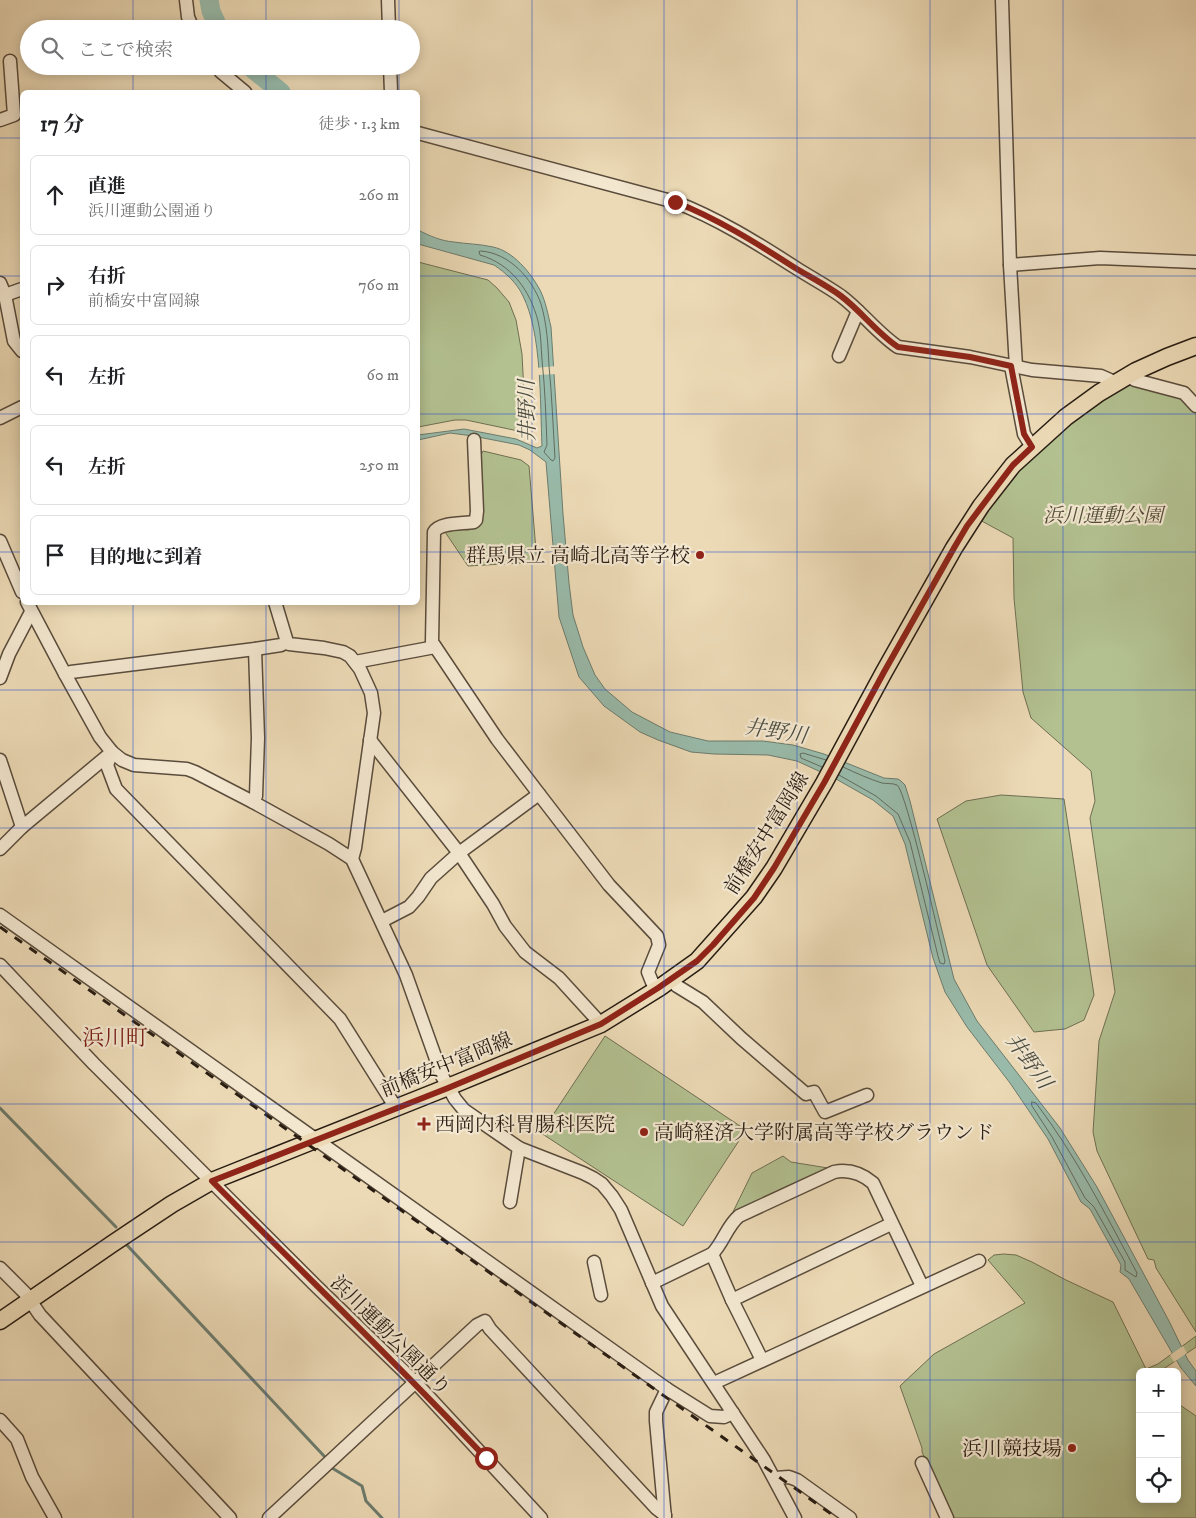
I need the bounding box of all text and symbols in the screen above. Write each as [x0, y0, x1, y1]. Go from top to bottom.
search box [20, 20, 420, 75]
icon: search [38, 34, 66, 62]
text: ここで検索 [78, 39, 173, 62]
text: 17 分 [40, 112, 84, 138]
text: 徒歩 · 1.3 km [318, 114, 400, 134]
text: 直進 [88, 175, 126, 198]
icon: ahead [41, 181, 69, 209]
text: 260 m [359, 185, 399, 205]
route end [664, 191, 687, 214]
text: 浜川運動公園通り [88, 201, 216, 221]
text: 右折 [88, 265, 126, 288]
icon: right [41, 271, 69, 299]
text: 760 m [358, 275, 399, 295]
text: 前橋安中富岡線 [88, 291, 200, 311]
icon: left [41, 361, 69, 389]
text: 60 m [367, 365, 399, 385]
text: 左折 [88, 366, 126, 389]
water label: 井野川 [514, 377, 542, 443]
icon: left [41, 451, 69, 479]
text: 250 m [359, 455, 399, 475]
text: 左折 [88, 456, 126, 479]
park label: 浜川運動公園 [1043, 504, 1166, 529]
icon: arrive [41, 541, 69, 569]
place label: 群馬県立 高崎北高等学校 [466, 544, 690, 569]
text: 目的地に到着 [88, 546, 202, 569]
marker: 群馬県立 高崎北高等学校 [694, 549, 706, 561]
water label: 井野川 [743, 714, 811, 750]
street label: 前橋安中富岡線 [720, 768, 815, 900]
district label: 浜川町 [82, 1025, 148, 1052]
street label: 前橋安中富岡線 [377, 1028, 516, 1103]
water label: 井野川 [999, 1028, 1058, 1096]
place label: 西岡内科胃腸科医院 [435, 1113, 615, 1138]
marker: 西岡内科胃腸科医院 [417, 1117, 431, 1131]
place label: 高崎経済大学附属高等学校グラウンド [654, 1121, 994, 1146]
marker: 高崎経済大学附属高等学校グラウンド [638, 1126, 650, 1138]
street label: 浜川運動公園通り [325, 1271, 455, 1401]
map controls [1136, 1368, 1181, 1503]
button: + [1136, 1368, 1181, 1413]
button: − [1136, 1413, 1181, 1458]
place label: 浜川競技場 [962, 1437, 1062, 1462]
marker: 浜川競技場 [1066, 1442, 1078, 1454]
route start [475, 1447, 498, 1470]
button: locate [1136, 1458, 1181, 1503]

